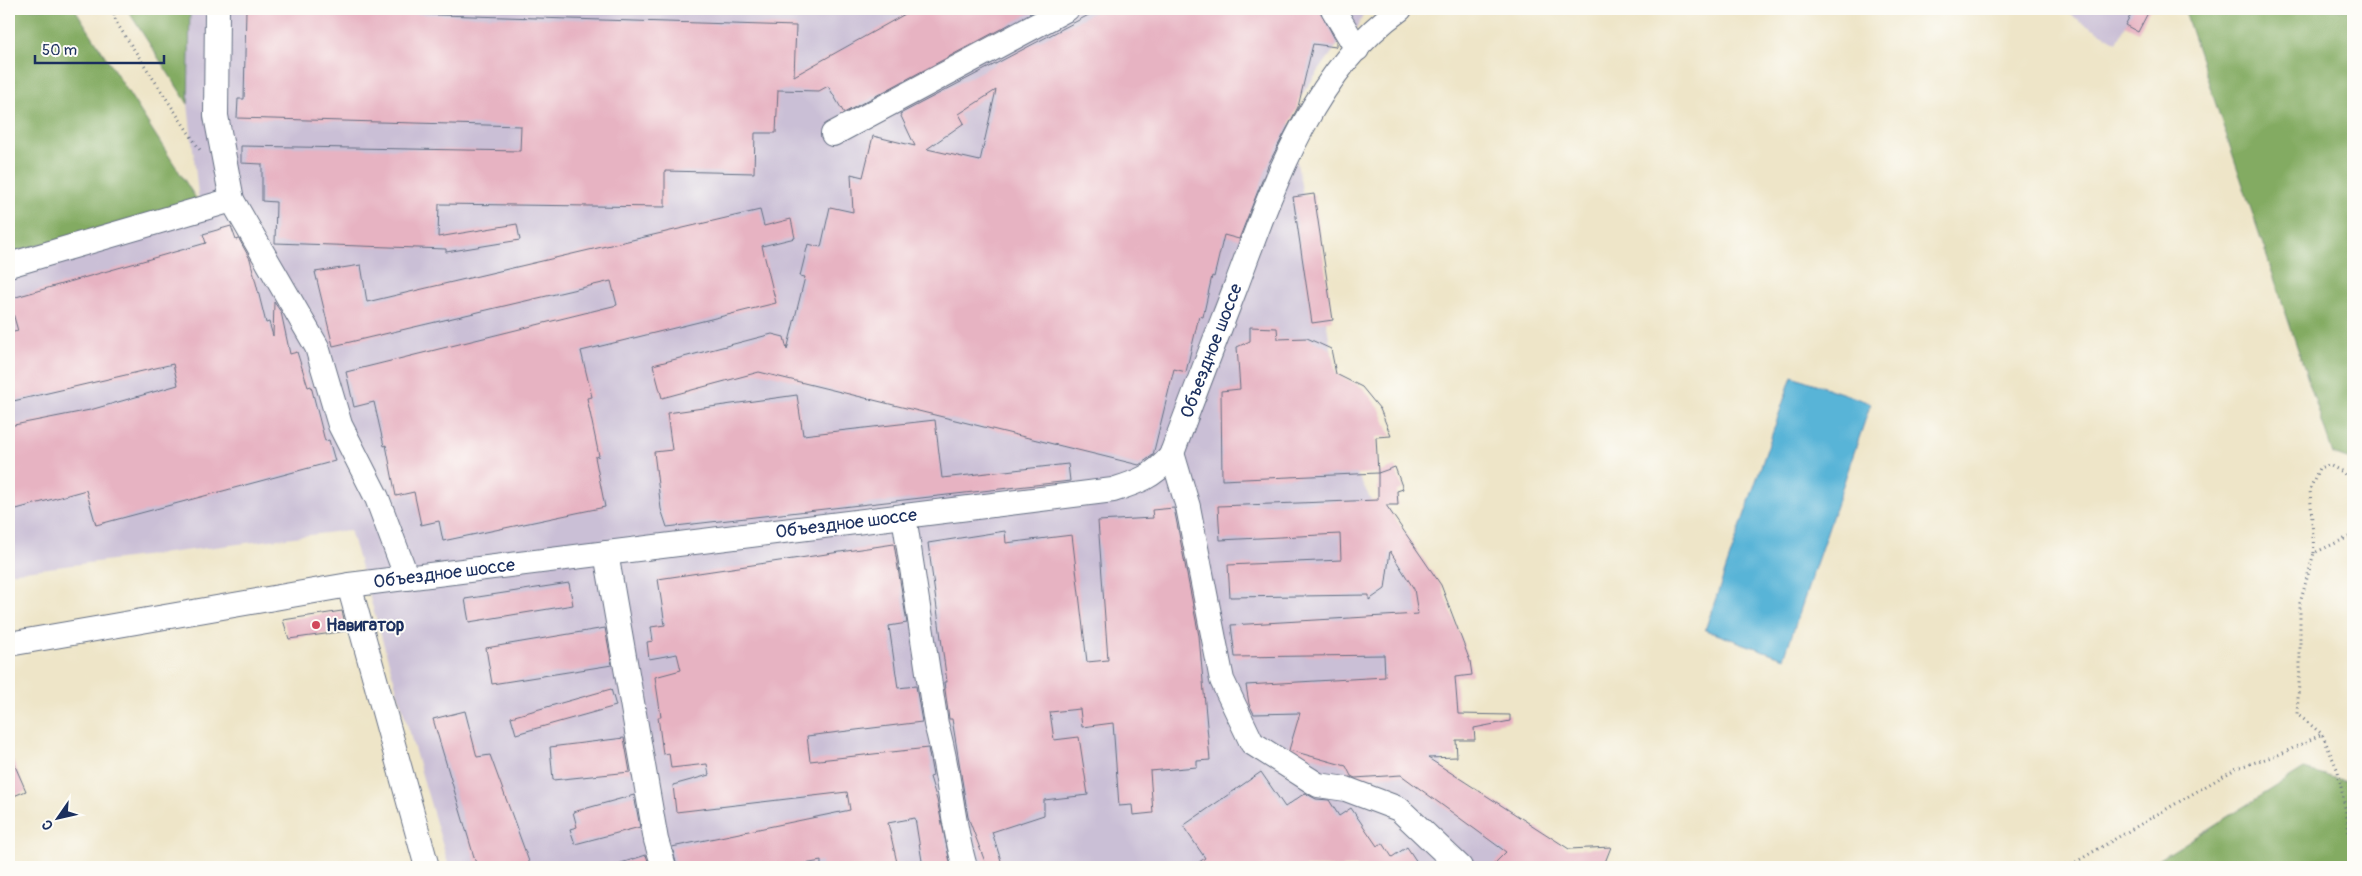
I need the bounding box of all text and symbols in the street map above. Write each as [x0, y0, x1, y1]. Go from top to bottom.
scale bar [35, 32, 164, 64]
text: 50 m [42, 41, 77, 60]
street label: Объездное шоссе [1175, 280, 1248, 421]
street label: Объездное шоссе [774, 503, 918, 544]
street label: Объездное шоссе [372, 553, 516, 594]
place label: Навигатор [326, 614, 405, 637]
marker: Навигатор [310, 619, 322, 631]
north arrow [32, 794, 82, 844]
text: С [38, 816, 57, 833]

